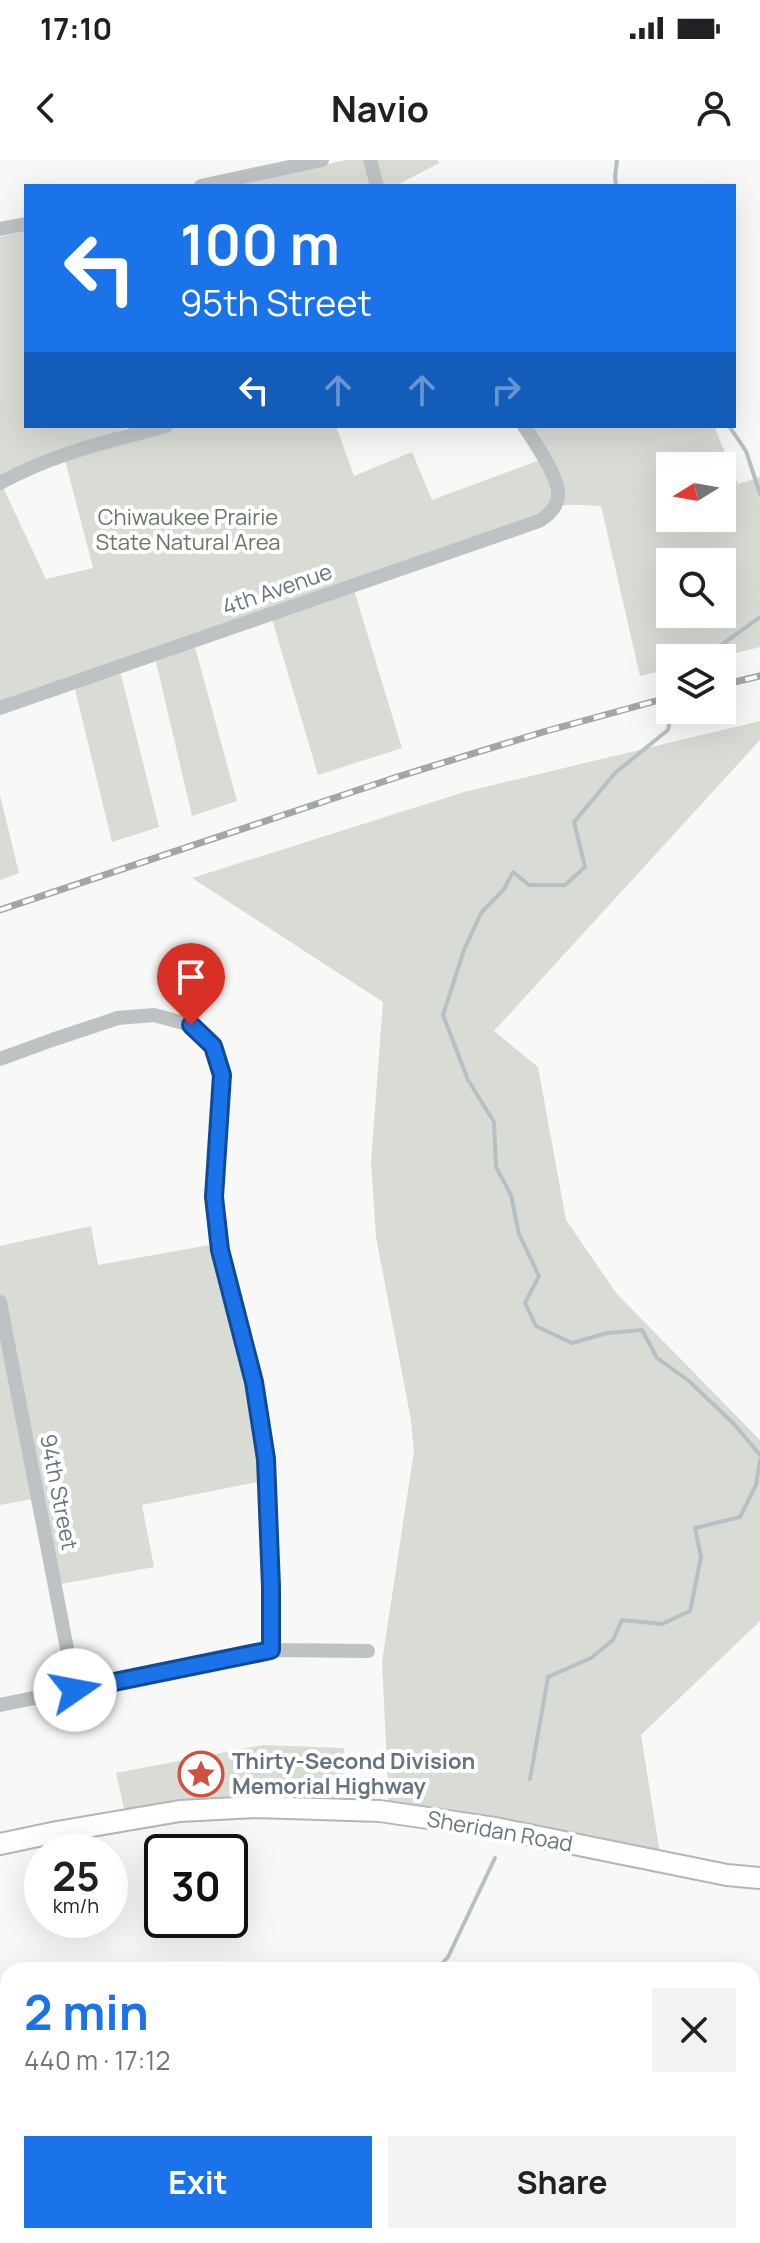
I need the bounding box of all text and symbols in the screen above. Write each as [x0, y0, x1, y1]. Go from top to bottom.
text: 17:10 [40, 8, 112, 49]
text: Navio [331, 84, 429, 133]
icon: back [24, 86, 68, 130]
icon: person [692, 86, 736, 130]
text: 100 m [180, 205, 340, 282]
icon: left [48, 216, 152, 320]
text: 95th Street [180, 278, 372, 327]
icon: left [232, 368, 276, 412]
icon: ahead [316, 368, 360, 412]
icon: ahead [400, 368, 444, 412]
icon: right [484, 368, 528, 412]
north arrow [656, 452, 736, 532]
map controls [656, 452, 736, 724]
park label: Chiwaukee Prairie State Natural Area [95, 502, 281, 557]
button: search [656, 548, 736, 628]
street label: 4th Avenue [218, 556, 336, 622]
button: layers [656, 644, 736, 724]
pin [157, 943, 225, 1025]
icon: arrive [169, 955, 213, 999]
street label: 94th Street [33, 1431, 85, 1553]
position arrow [33, 1648, 117, 1732]
place label: Thirty-Second Division Memorial Highway [232, 1746, 475, 1801]
place icon: Thirty-Second Division Memorial Highway [177, 1750, 225, 1798]
street label: Sheridan Road [425, 1803, 575, 1859]
speed limit sign: 30 [144, 1834, 248, 1938]
text: 25 [52, 1848, 100, 1903]
text: km/h [53, 1892, 99, 1919]
text: 2 min [24, 1979, 149, 2044]
button: close [652, 1988, 736, 2072]
text: 440 m · 17:12 [24, 2042, 170, 2078]
button: Exit [24, 2136, 372, 2228]
button: Share [388, 2136, 736, 2228]

